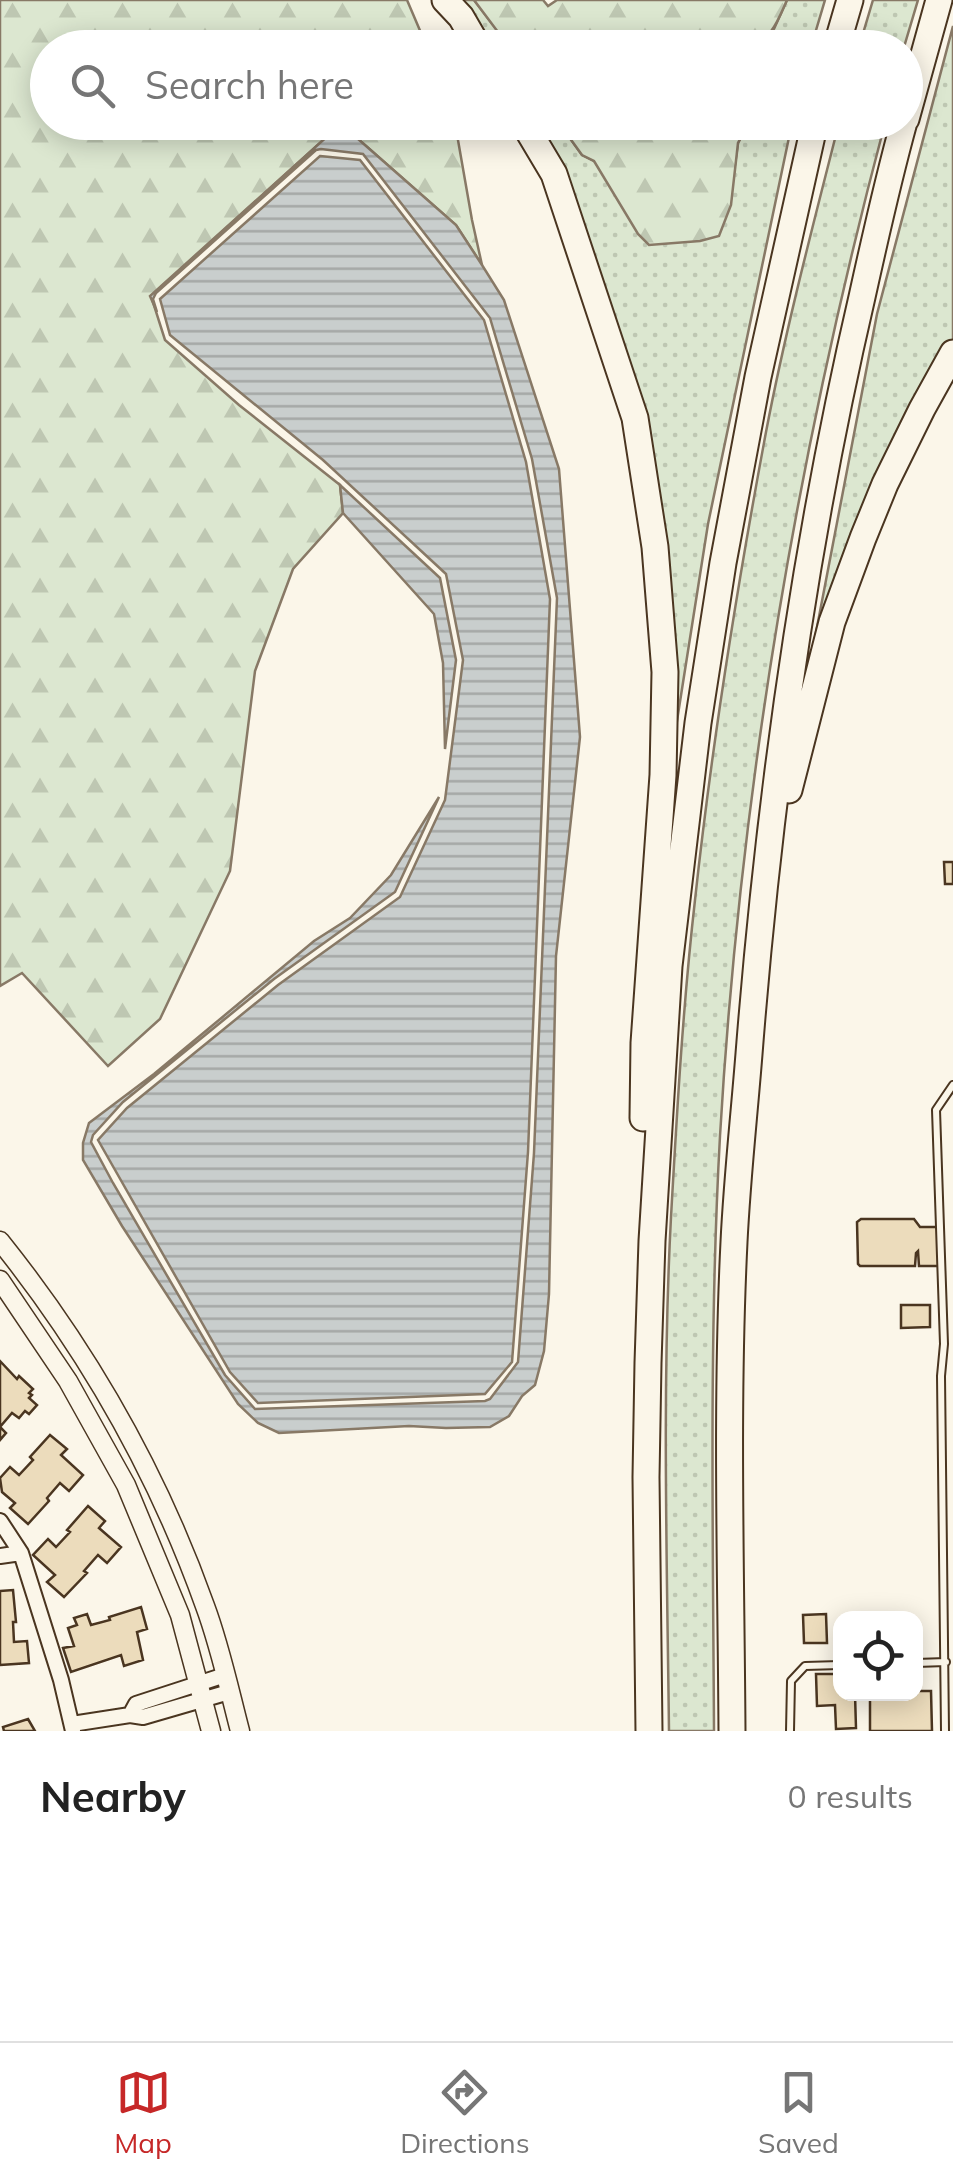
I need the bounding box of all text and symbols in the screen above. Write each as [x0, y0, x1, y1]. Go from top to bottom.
search box [30, 30, 923, 140]
icon: search [65, 58, 120, 113]
text: Search here [145, 61, 354, 109]
map controls [833, 1611, 923, 1701]
button: locate [833, 1611, 923, 1701]
text: Nearby [40, 1770, 186, 1823]
text: 0 results [788, 1776, 913, 1816]
tab: Map [114, 2065, 172, 2160]
tab: Directions [400, 2065, 530, 2160]
tab: Saved [758, 2065, 839, 2160]

